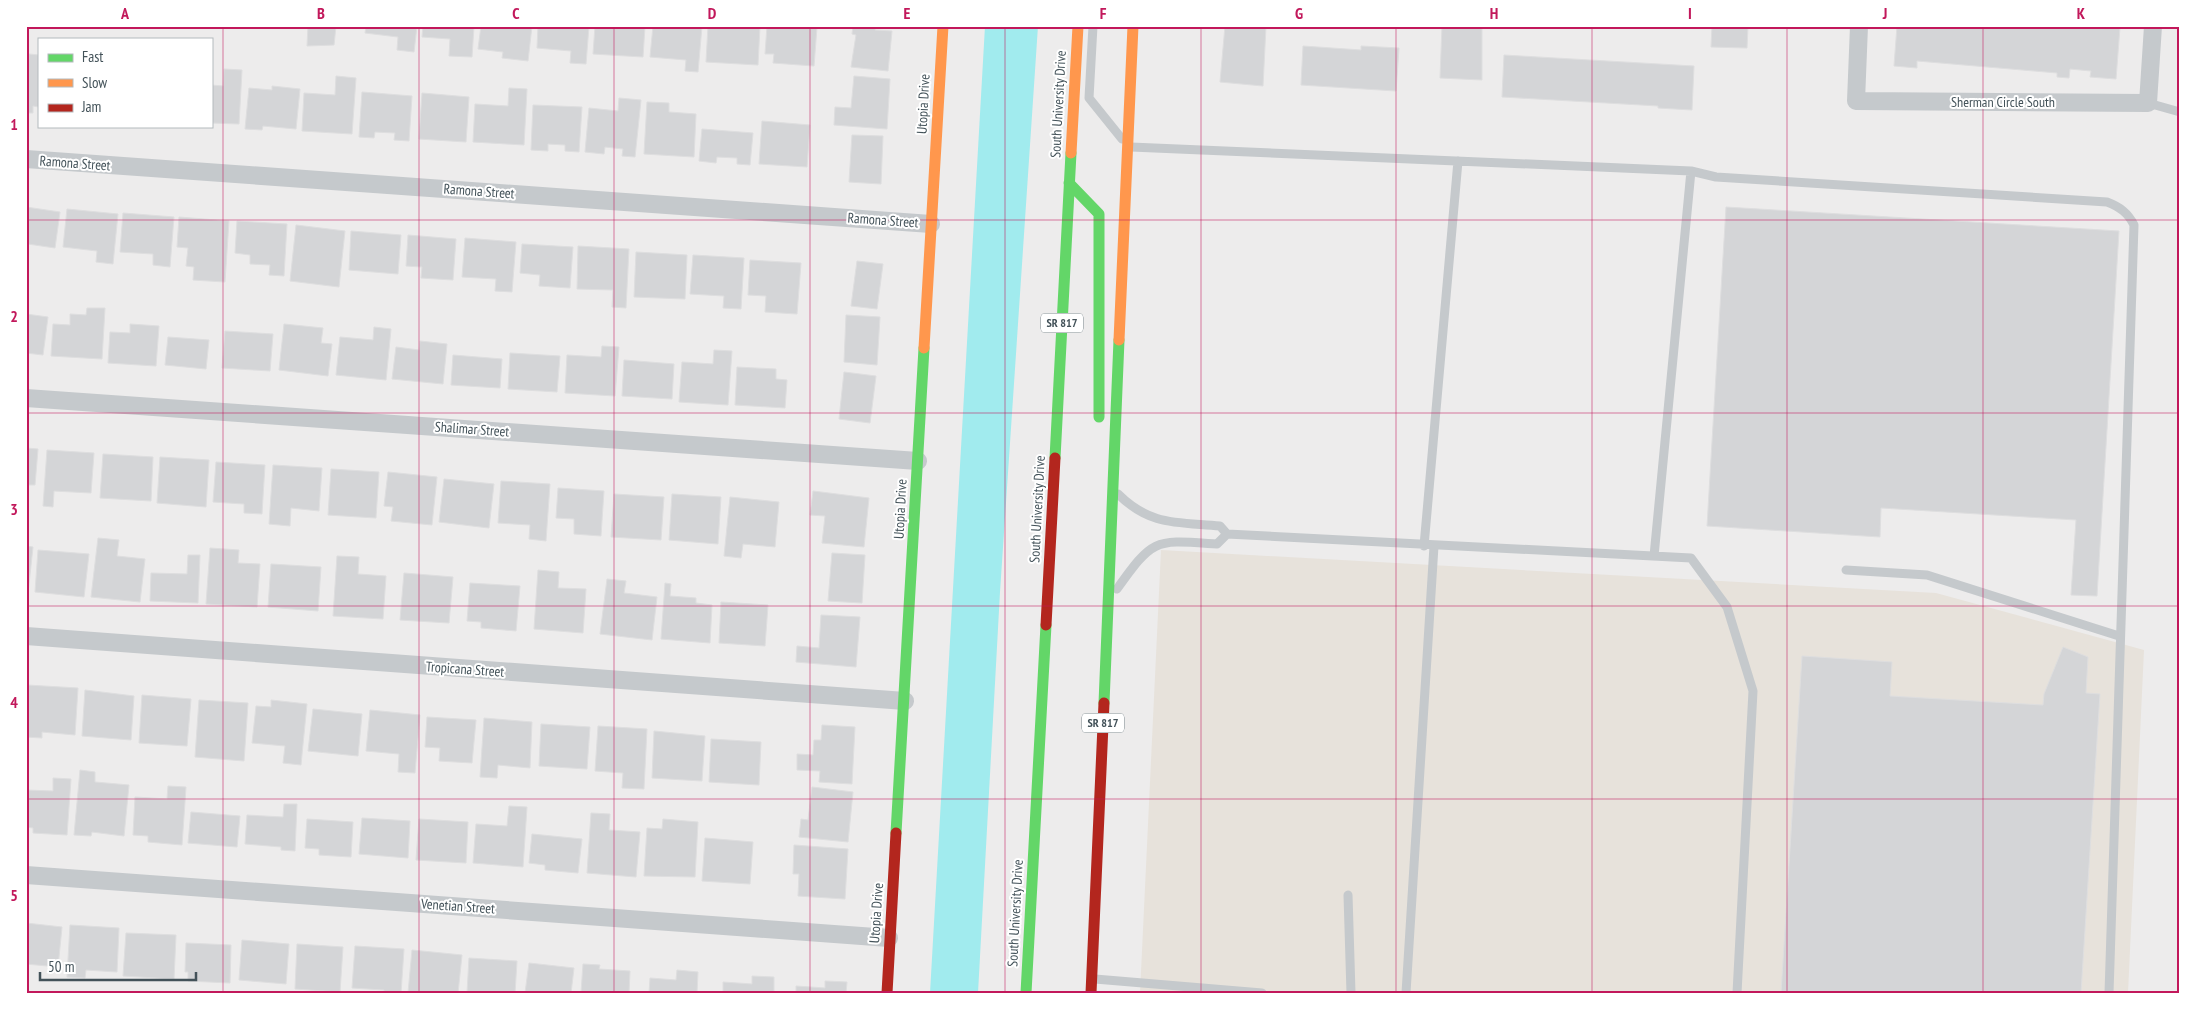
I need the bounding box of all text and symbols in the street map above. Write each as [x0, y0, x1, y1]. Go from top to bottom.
text: A [120, 3, 130, 23]
text: B [317, 3, 325, 23]
text: C [512, 3, 520, 23]
text: D [708, 3, 717, 23]
text: E [904, 3, 911, 23]
text: F [1100, 3, 1107, 23]
text: G [1295, 3, 1303, 23]
text: H [1490, 3, 1498, 23]
text: I [1688, 3, 1692, 23]
text: J [1882, 3, 1887, 23]
text: K [2077, 3, 2086, 23]
legend [38, 38, 212, 128]
text: Fast [82, 47, 103, 66]
street label: South University Drive [1046, 50, 1070, 158]
text: Slow [82, 73, 107, 92]
street label: Utopia Drive [912, 73, 934, 135]
street label: Sherman Circle South [1951, 93, 2055, 111]
text: Jam [81, 97, 101, 116]
text: 1 [10, 114, 18, 134]
street label: Ramona Street [39, 152, 111, 174]
street label: Ramona Street [443, 180, 515, 202]
street label: Ramona Street [847, 209, 919, 231]
text: 2 [10, 306, 18, 326]
road number: SR 817 [1041, 314, 1083, 332]
street label: Shalimar Street [434, 417, 510, 441]
street label: South University Drive [1025, 455, 1049, 563]
street label: Utopia Drive [889, 478, 911, 540]
text: 3 [10, 499, 18, 519]
street label: Tropicana Street [425, 657, 505, 681]
text: 4 [10, 692, 18, 712]
road number: SR 817 [1082, 714, 1124, 732]
street label: South University Drive [1003, 859, 1027, 967]
street label: Utopia Drive [865, 882, 887, 944]
text: 5 [10, 885, 18, 905]
street label: Venetian Street [419, 894, 496, 918]
scale bar [40, 949, 196, 981]
text: 50 m [48, 957, 74, 976]

